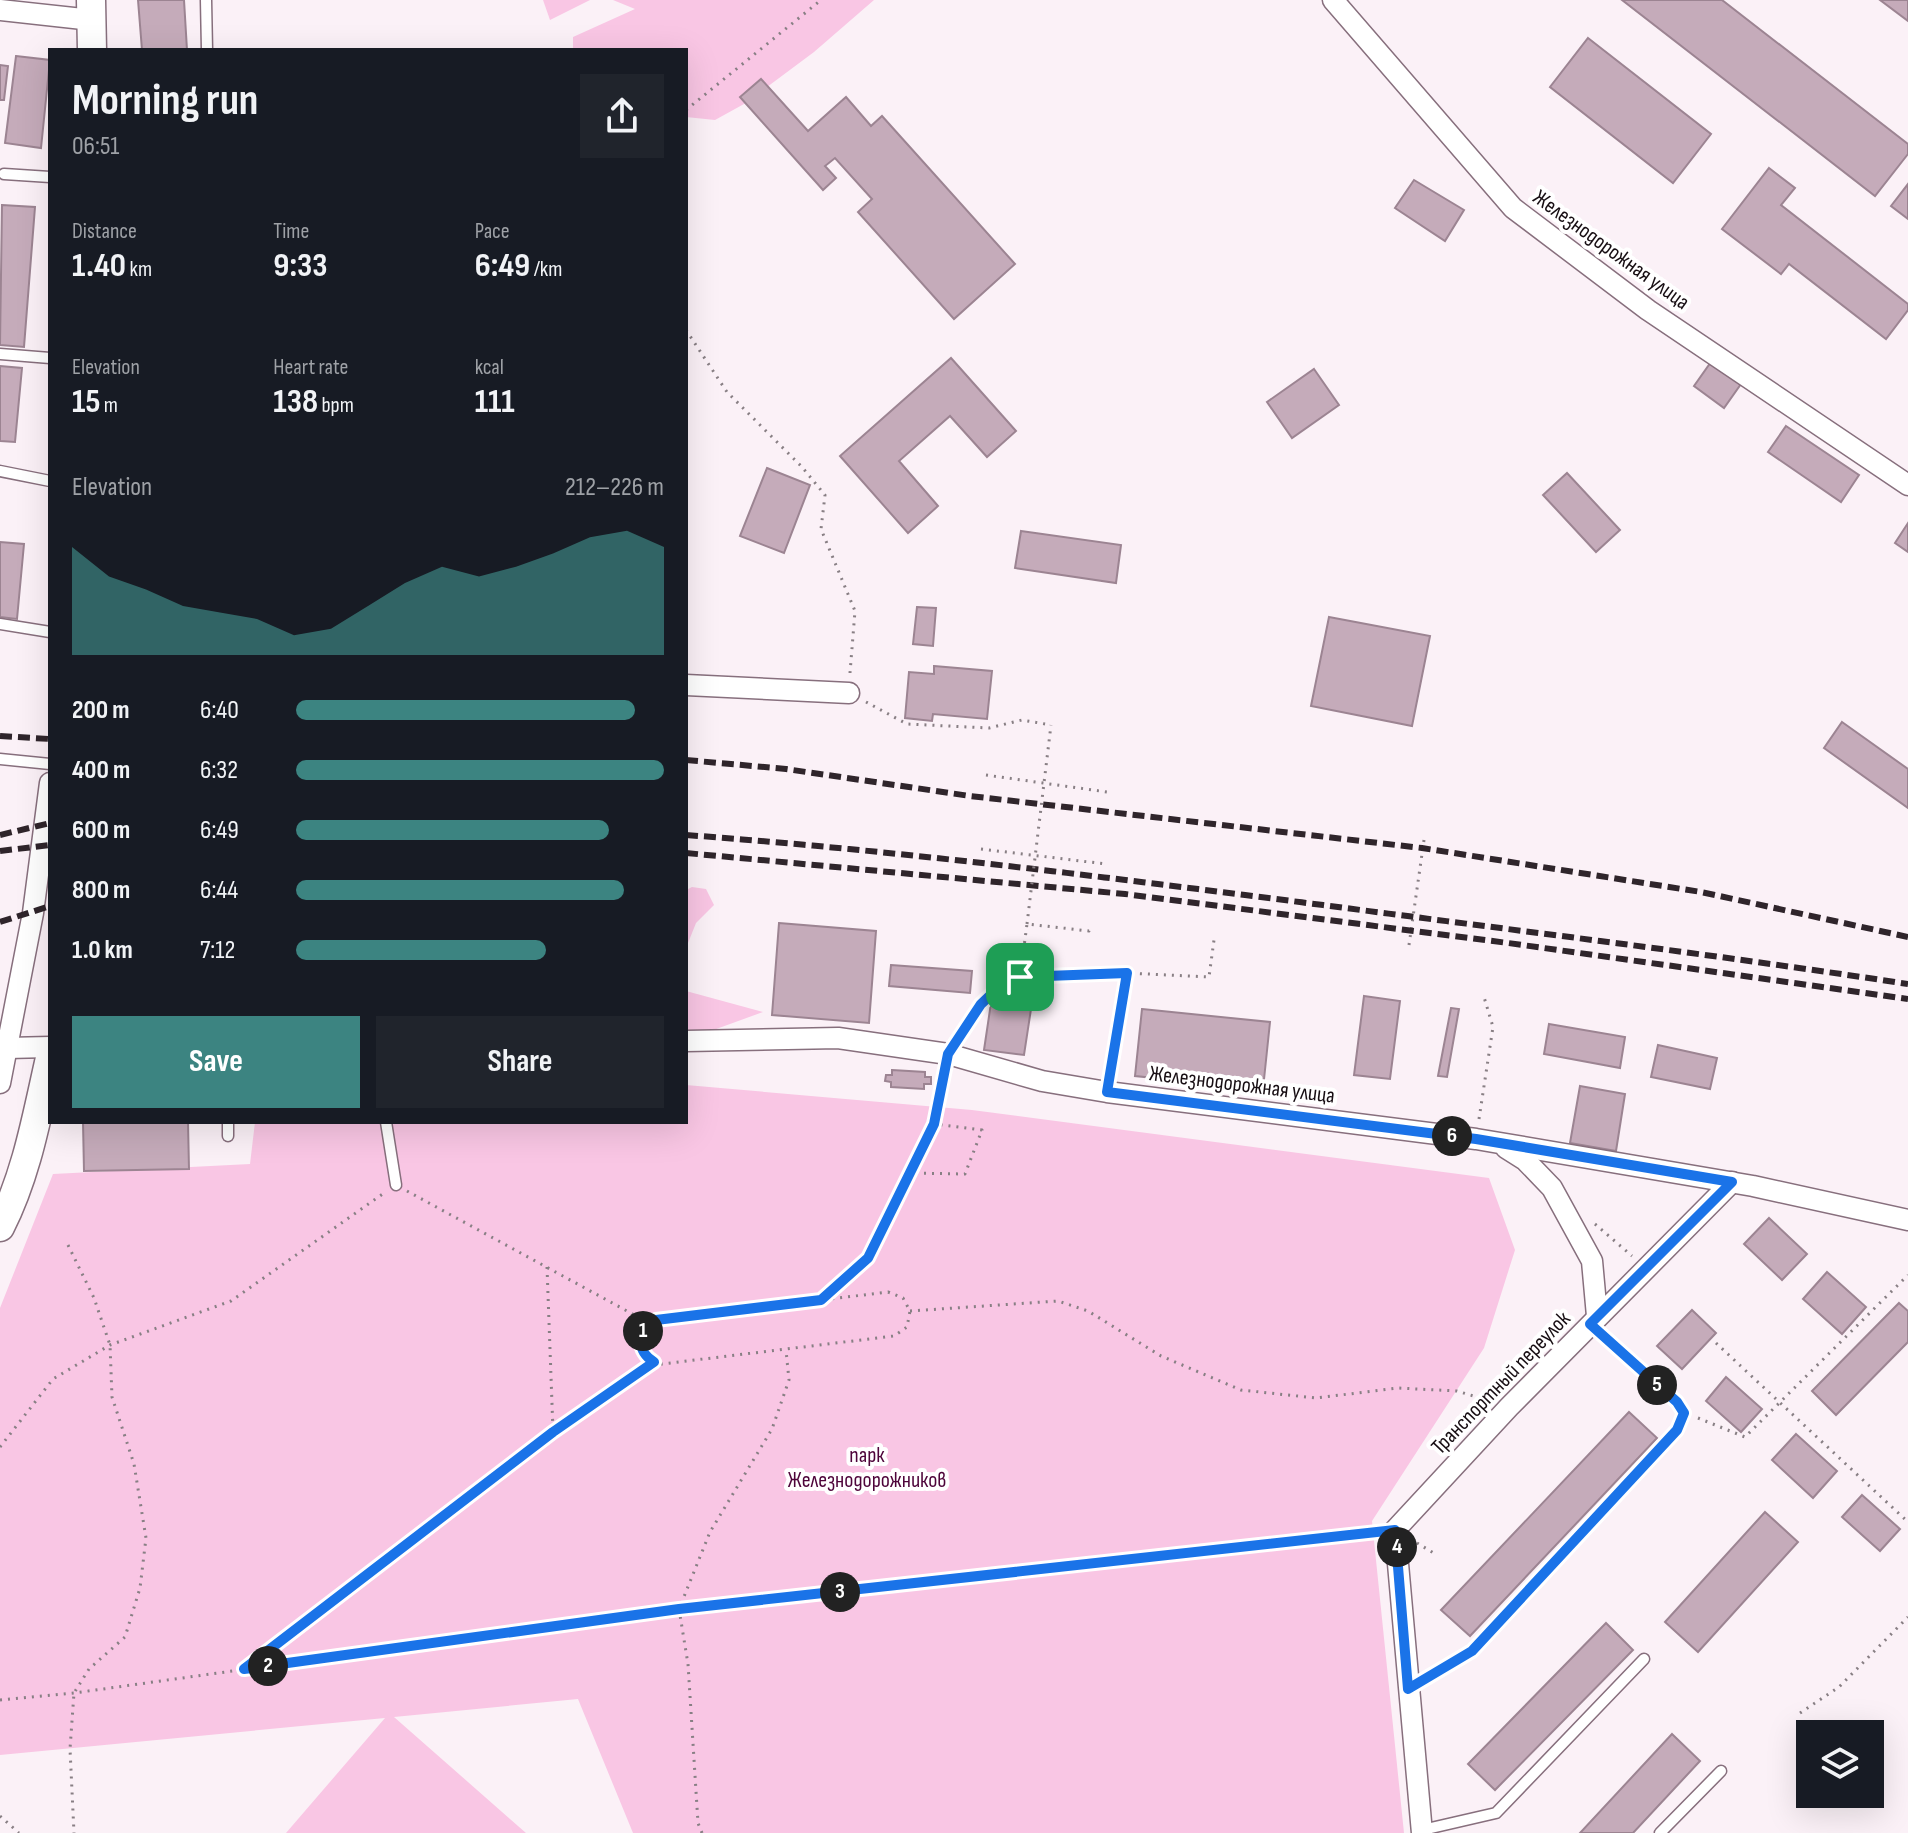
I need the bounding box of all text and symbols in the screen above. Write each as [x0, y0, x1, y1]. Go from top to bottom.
text: Morning run [72, 74, 258, 127]
button: share [580, 74, 664, 158]
text: 06:51 [72, 131, 119, 162]
street label: Железнодорожная улица [1527, 184, 1695, 316]
text: Distance [72, 218, 137, 245]
text: Time [273, 218, 309, 245]
text: Pace [475, 218, 510, 245]
text: 1.40 [72, 245, 126, 286]
text: 9:33 [273, 245, 328, 286]
text: 6:49 [475, 245, 530, 286]
text: km [126, 256, 152, 283]
text: /km [530, 256, 562, 283]
text: Elevation [72, 354, 140, 381]
text: Heart rate [273, 354, 348, 381]
text: kcal [475, 354, 504, 381]
text: 15 [72, 381, 100, 422]
text: 138 [273, 381, 318, 422]
text: 111 [475, 381, 515, 422]
text: m [100, 392, 118, 419]
text: bpm [318, 392, 354, 419]
text: Elevation [72, 472, 152, 503]
text: 212–226 m [565, 472, 664, 503]
text: 200 m [72, 695, 129, 726]
text: 6:40 [200, 695, 239, 726]
text: 400 m [72, 755, 130, 786]
text: 6:32 [200, 755, 238, 786]
text: 600 m [72, 815, 130, 846]
text: 6:49 [200, 815, 239, 846]
text: 800 m [72, 875, 130, 906]
text: 6:44 [200, 875, 238, 906]
text: 1.0 km [72, 935, 133, 966]
text: 7:12 [200, 935, 235, 966]
pin [986, 943, 1054, 1011]
icon: arrive [998, 955, 1042, 999]
button: Save [72, 1016, 360, 1108]
button: Share [376, 1016, 664, 1108]
street label: Железнодорожная улица [1148, 1060, 1336, 1110]
pin: 6 [1432, 1116, 1472, 1156]
text: 6 [1447, 1122, 1457, 1149]
street label: Транспортный переулок [1426, 1305, 1577, 1460]
pin: 1 [623, 1311, 663, 1351]
text: 1 [639, 1317, 647, 1344]
pin: 5 [1637, 1365, 1677, 1405]
text: 5 [1652, 1371, 1662, 1398]
park label: парк Железнодорожников [788, 1442, 946, 1494]
pin: 4 [1377, 1527, 1417, 1567]
text: 4 [1392, 1533, 1402, 1560]
pin: 3 [820, 1572, 860, 1612]
text: 3 [835, 1578, 845, 1605]
pin: 2 [248, 1646, 288, 1686]
text: 2 [263, 1652, 273, 1679]
map controls [1796, 1720, 1884, 1808]
button: layers [1796, 1720, 1884, 1808]

